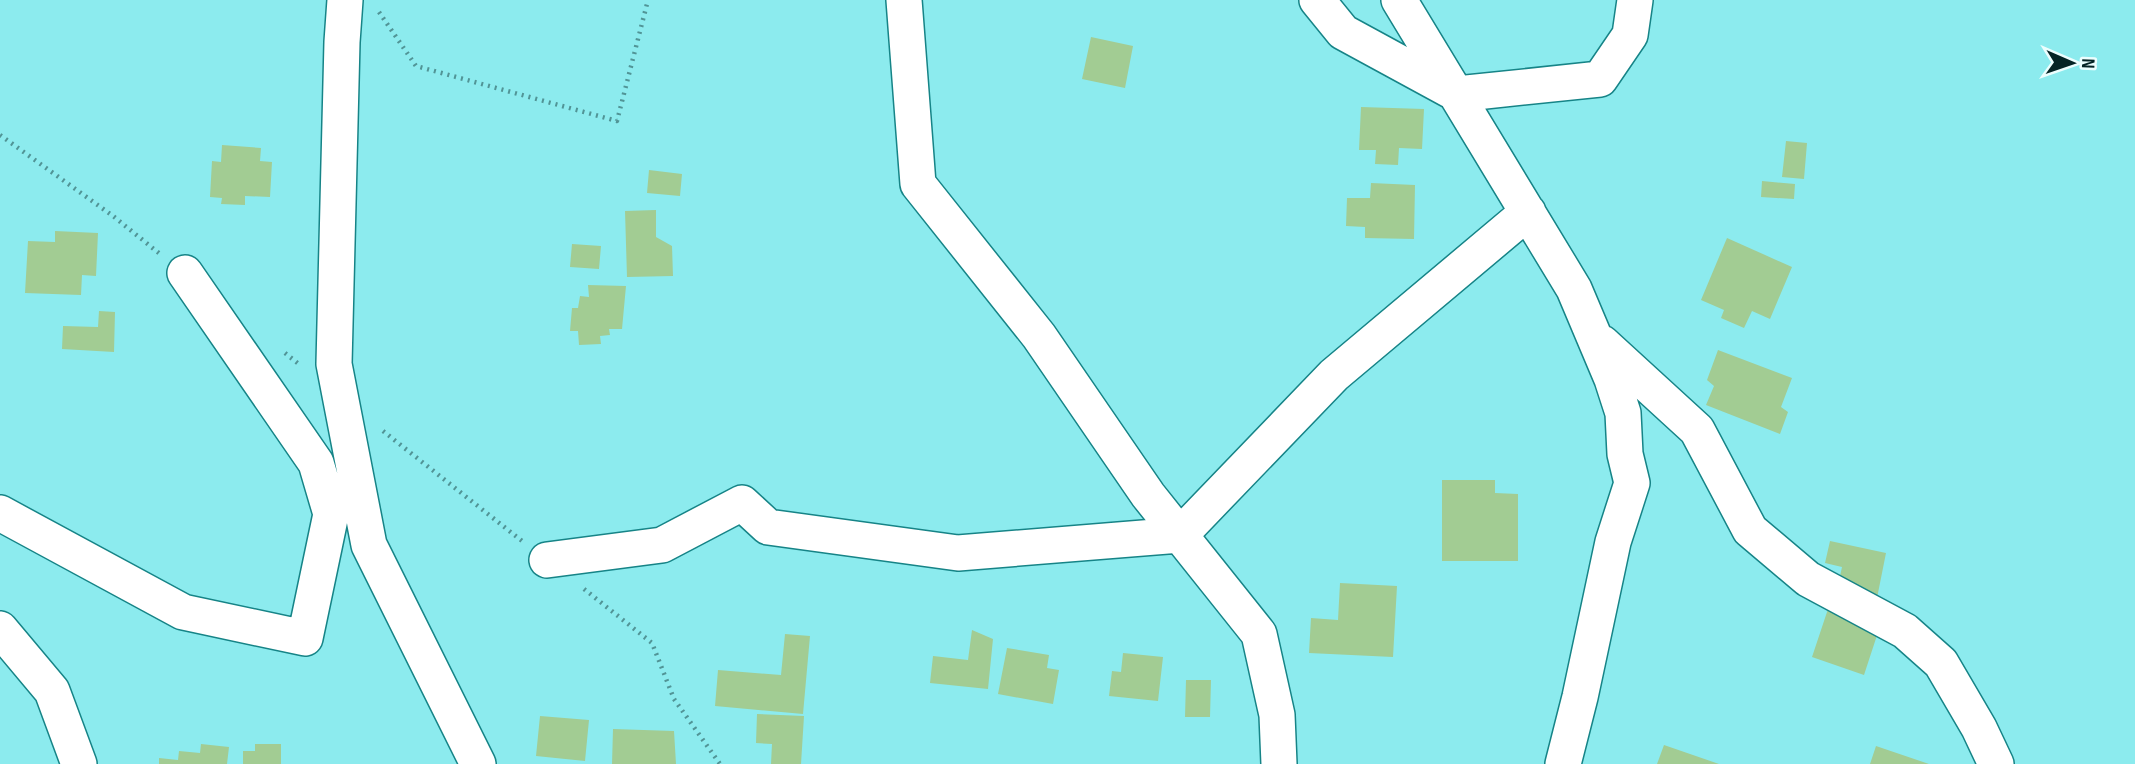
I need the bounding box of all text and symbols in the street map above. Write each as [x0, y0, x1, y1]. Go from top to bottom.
north arrow [2037, 28, 2107, 98]
text: N [2076, 58, 2099, 69]

